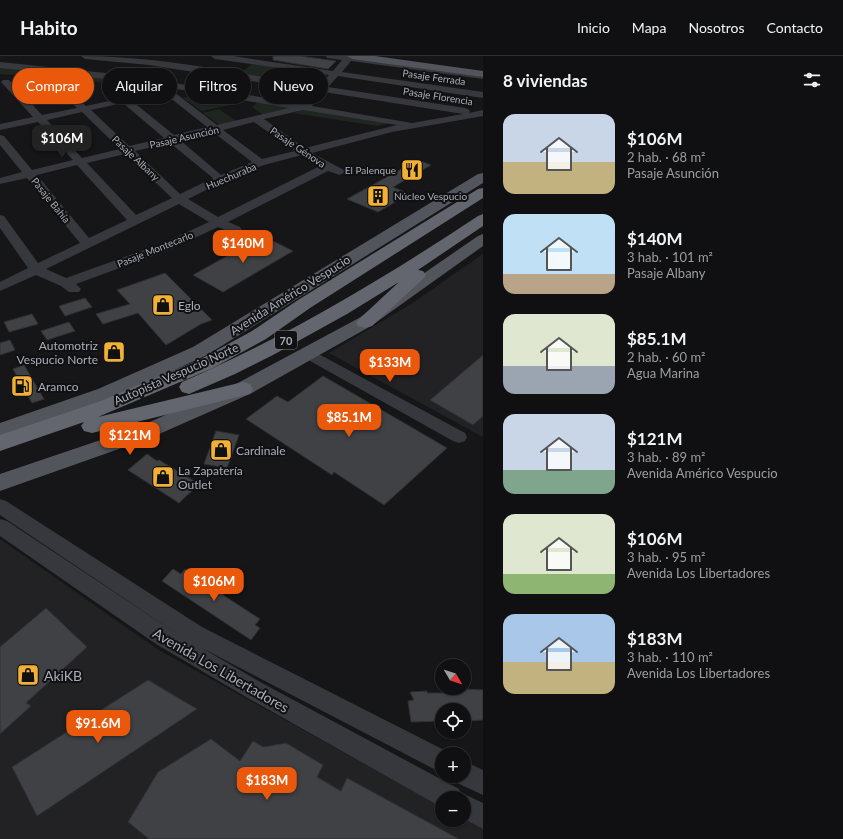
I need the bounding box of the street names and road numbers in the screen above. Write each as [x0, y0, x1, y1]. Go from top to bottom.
street label: Pasaje Ferrada [402, 67, 466, 87]
street label: Pasaje Florencia [402, 85, 474, 107]
street label: Pasaje Asunción [148, 123, 220, 151]
street label: Pasaje Génova [268, 124, 328, 170]
street label: Pasaje Albany [110, 133, 163, 184]
street label: Huechuraba [204, 160, 258, 192]
street label: Pasaje Bahía [29, 175, 73, 225]
street label: Pasaje Montecarlo [115, 228, 195, 270]
street label: Avenida Américo Vespucio [227, 252, 353, 338]
road number: 70 [275, 331, 297, 349]
street label: Autopista Vespucio Norte [111, 340, 241, 408]
street label: Avenida Los Libertadores [150, 624, 292, 716]

